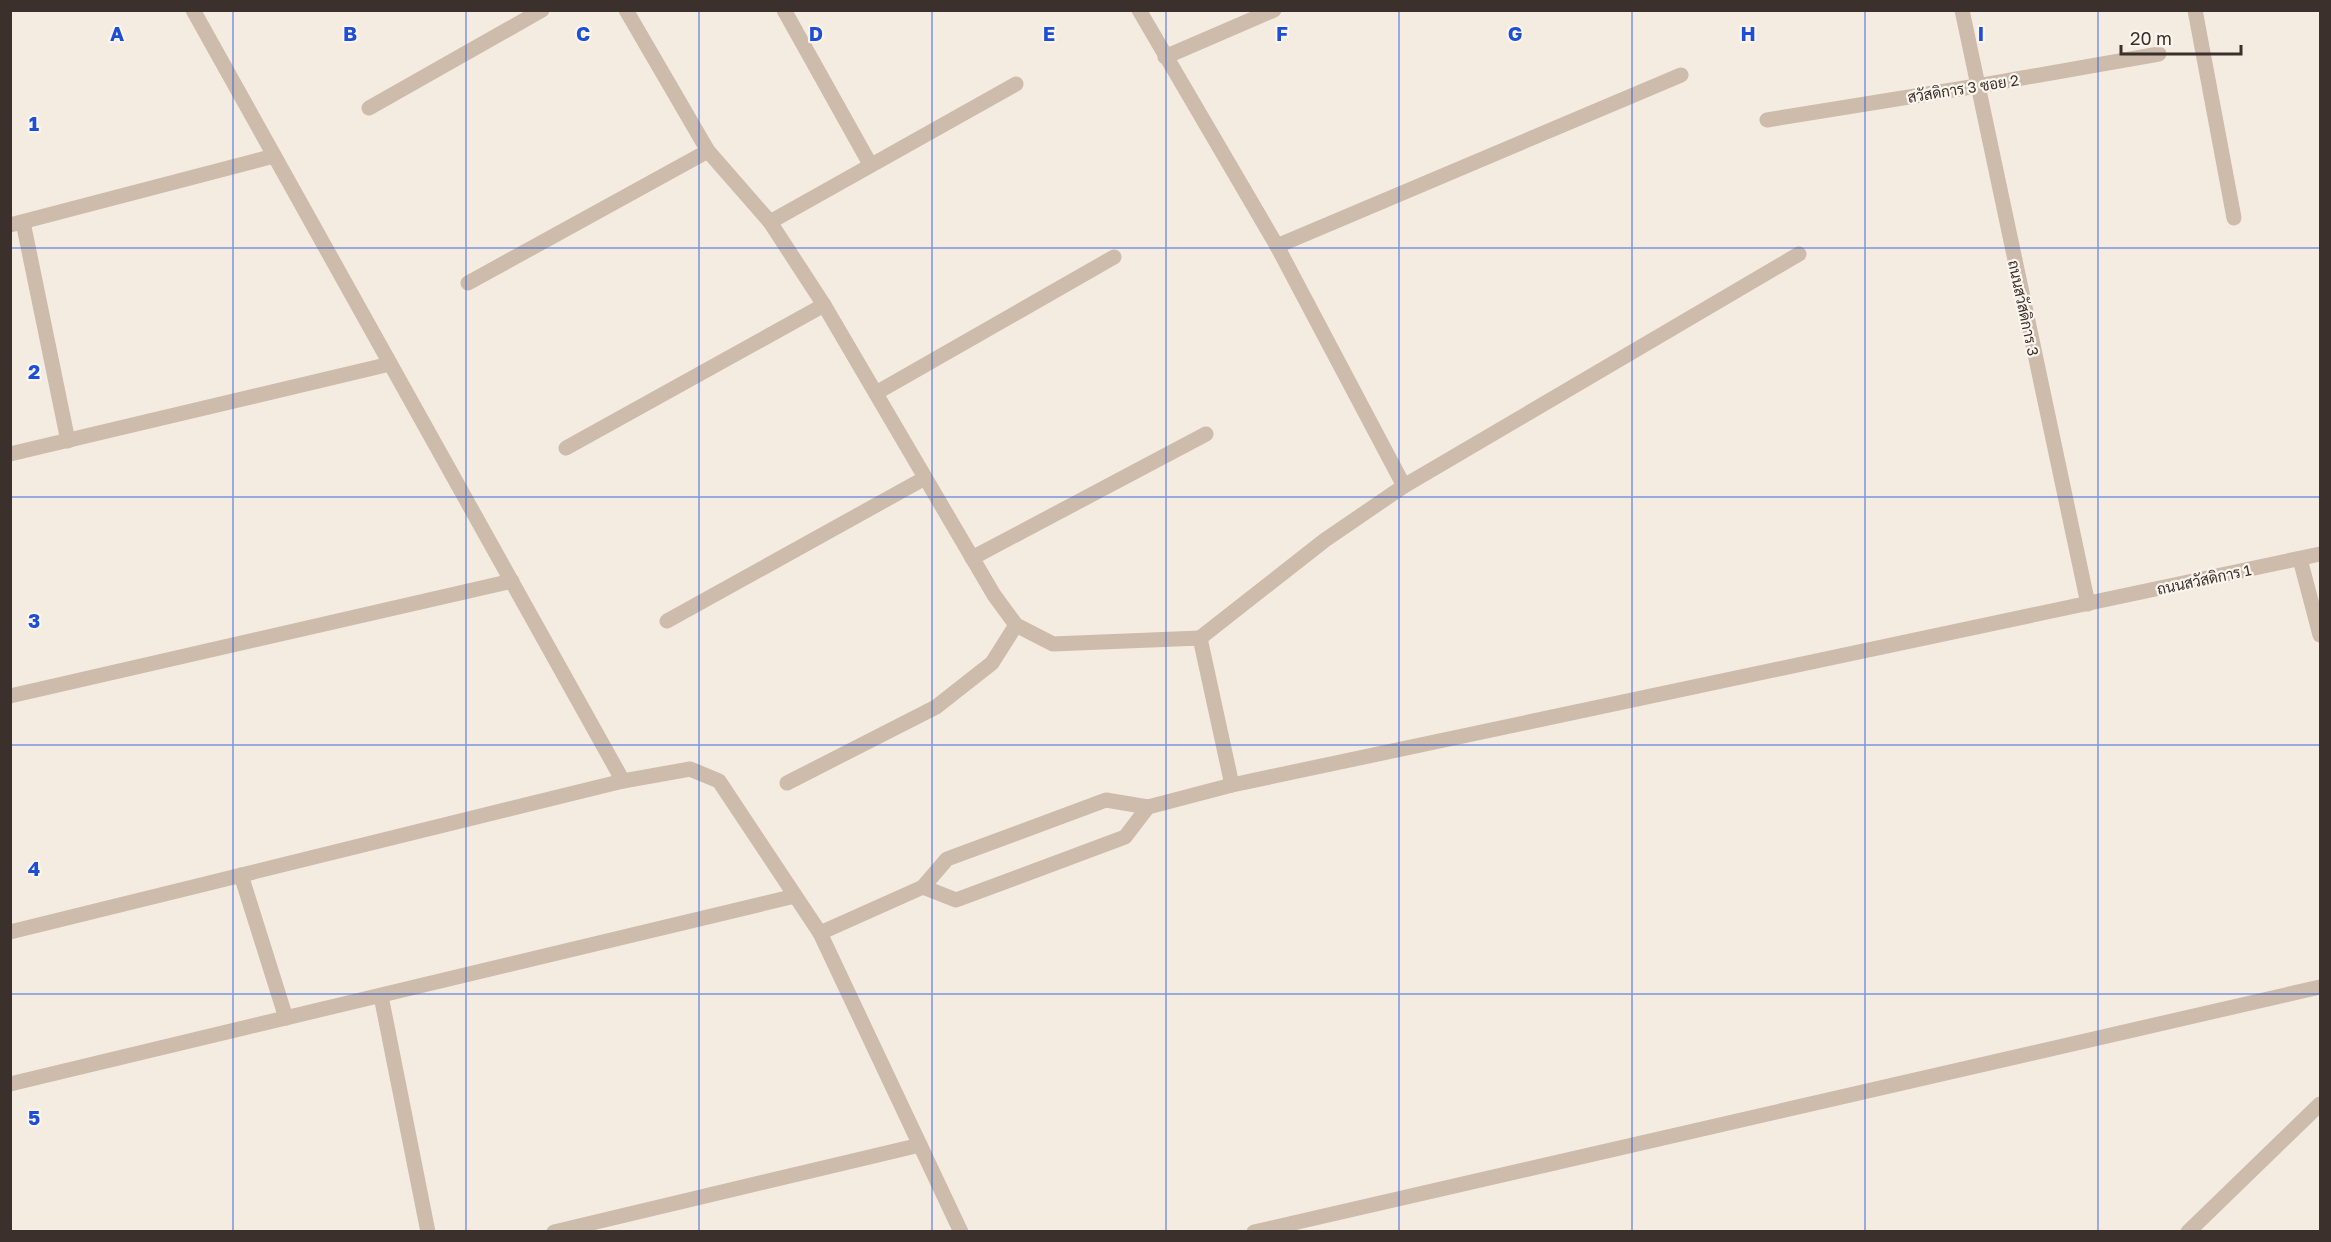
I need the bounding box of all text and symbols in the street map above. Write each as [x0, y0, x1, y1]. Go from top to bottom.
scale bar [2121, 18, 2241, 56]
text: A [110, 21, 124, 45]
text: B [343, 21, 357, 45]
text: C [576, 21, 590, 45]
text: D [809, 21, 823, 45]
text: E [1043, 21, 1055, 45]
text: F [1276, 21, 1288, 45]
text: G [1508, 21, 1522, 45]
text: H [1740, 21, 1756, 45]
text: I [1978, 21, 1984, 45]
text: 20 m [2130, 27, 2172, 49]
street label: สวัสดิการ 3 ซอย 2 [1906, 70, 2020, 106]
text: 1 [29, 111, 39, 135]
street label: ถนนสวัสดิการ 3 [2005, 258, 2043, 358]
text: 2 [28, 359, 40, 383]
street label: ถนนสวัสดิการ 1 [2155, 560, 2253, 598]
text: 3 [28, 608, 40, 632]
text: 4 [28, 856, 40, 880]
text: 5 [28, 1105, 40, 1129]

